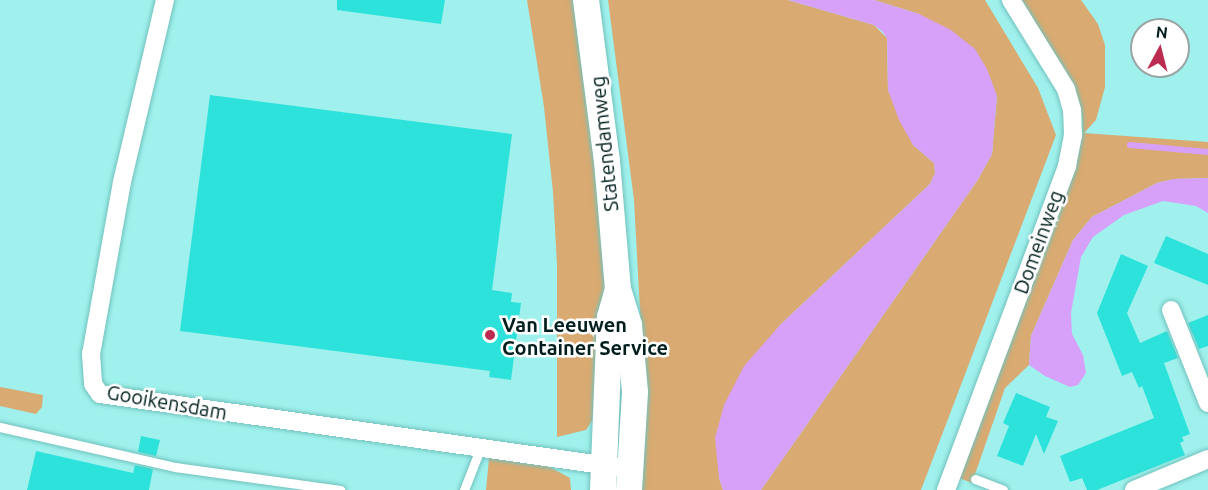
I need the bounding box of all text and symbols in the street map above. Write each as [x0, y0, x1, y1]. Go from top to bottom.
north arrow [1130, 18, 1190, 78]
text: N [1155, 22, 1169, 42]
street label: Statendamweg [585, 75, 623, 213]
street label: Domeinweg [1008, 187, 1068, 297]
place label: Van Leeuwen Container Service [502, 312, 668, 359]
marker: Van Leeuwen Container Service [483, 328, 497, 342]
street label: Gooikensdam [105, 380, 229, 424]

